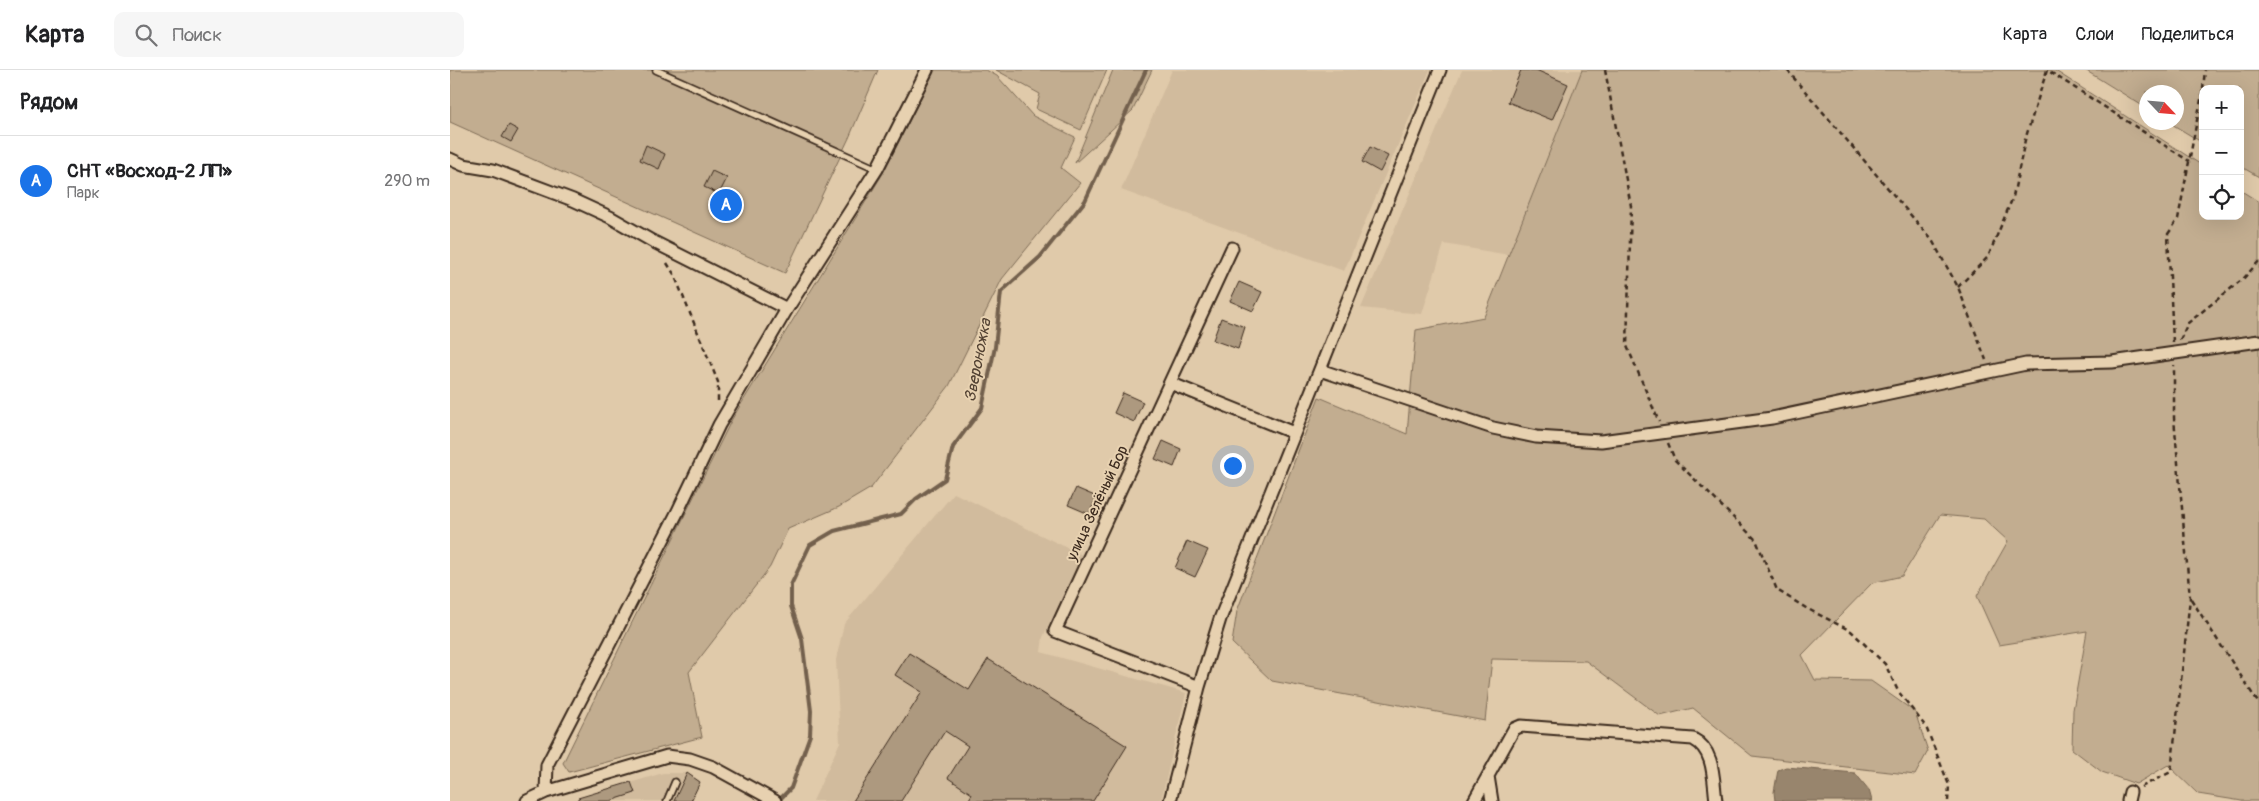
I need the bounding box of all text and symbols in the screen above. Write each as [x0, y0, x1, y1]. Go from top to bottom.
search box [114, 12, 464, 57]
text: Карта [25, 20, 84, 49]
icon: search [132, 21, 160, 49]
text: Поиск [172, 23, 222, 47]
text: Карта [2003, 23, 2047, 46]
text: Слои [2075, 23, 2113, 46]
text: Поделиться [2141, 23, 2234, 46]
north arrow [2139, 85, 2184, 130]
map controls [2199, 85, 2244, 220]
button: + [2199, 85, 2244, 130]
text: Рядом [20, 89, 78, 116]
button: − [2199, 130, 2244, 175]
text: СНТ «Восход-2 ЛП» [67, 159, 232, 183]
text: A [31, 171, 41, 191]
text: 290 m [384, 171, 430, 191]
button: locate [2199, 175, 2244, 220]
text: Парк [67, 183, 100, 203]
pin: A [710, 186, 742, 224]
water label: Звероножка [960, 316, 996, 403]
street label: улица Зелёный Бор [1062, 443, 1132, 565]
your location [1220, 453, 1246, 479]

